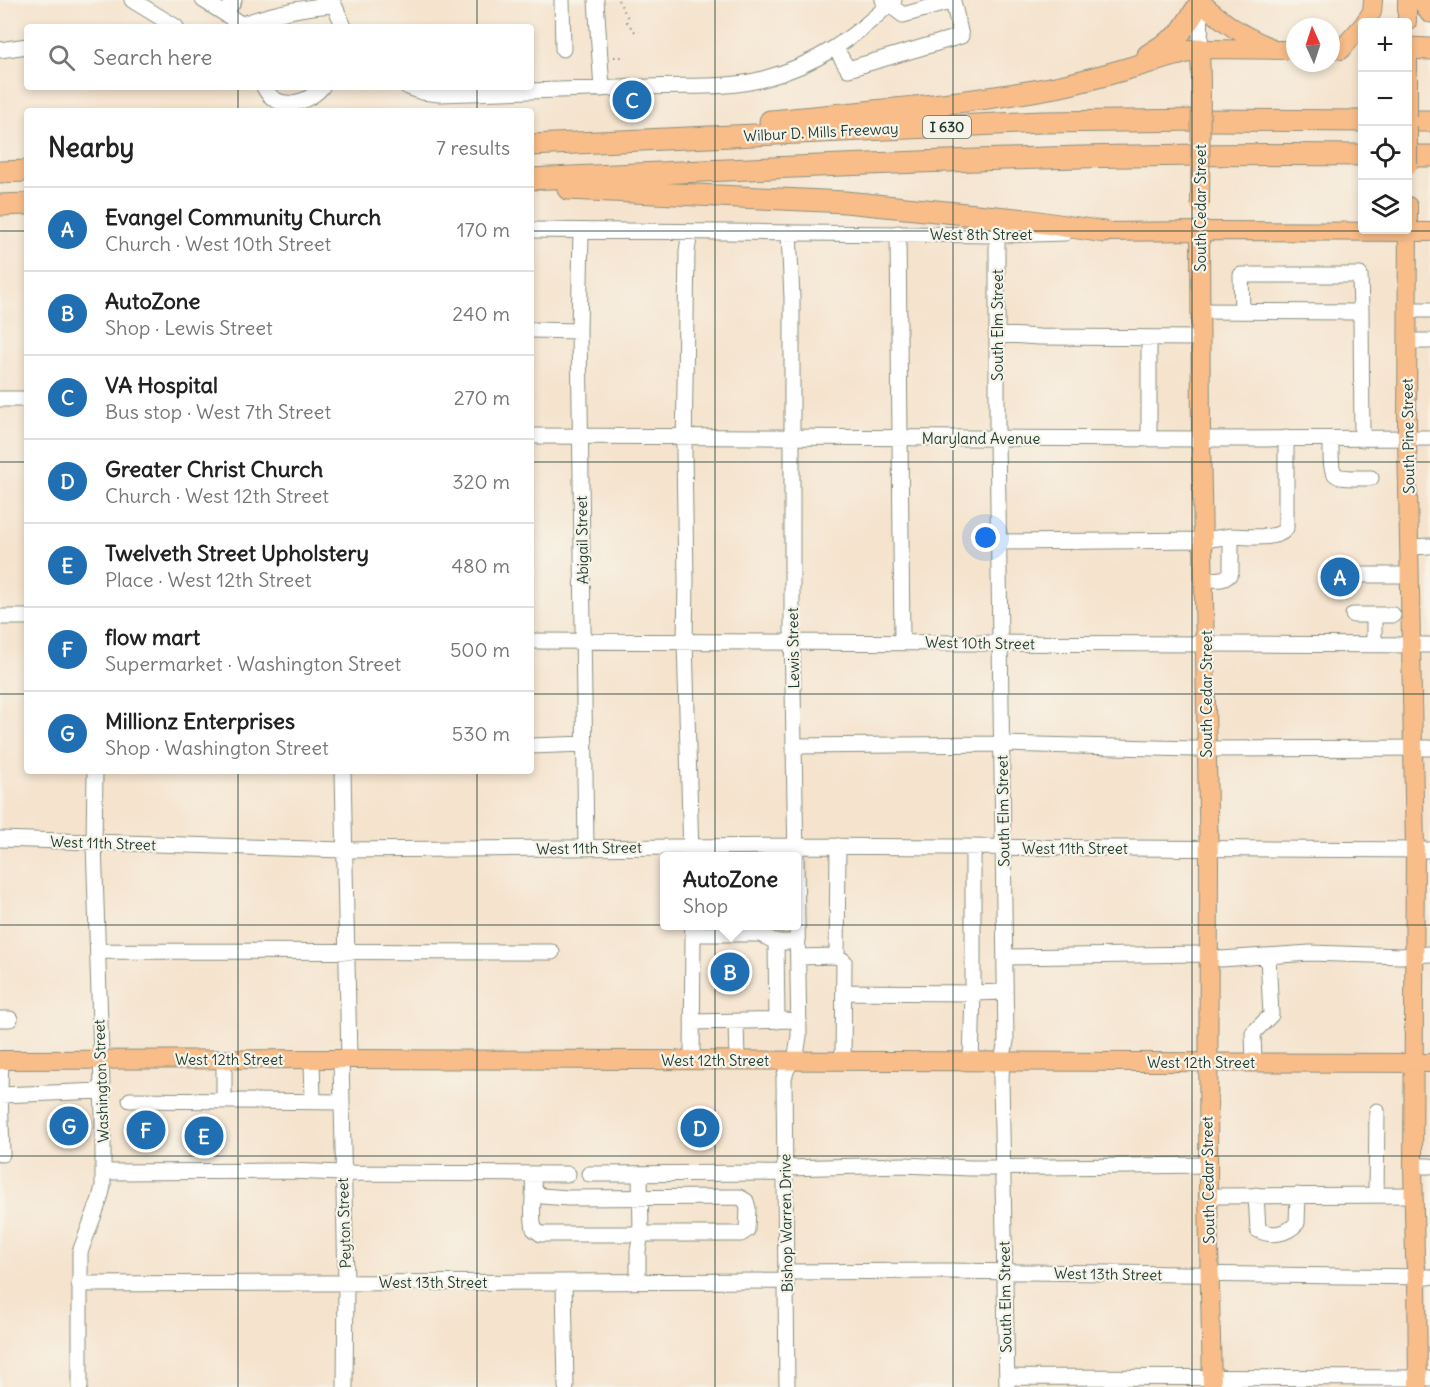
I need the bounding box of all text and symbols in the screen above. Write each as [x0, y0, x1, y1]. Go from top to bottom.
north arrow [1286, 18, 1340, 72]
map controls [1358, 18, 1412, 234]
button: + [1358, 18, 1412, 72]
search box [24, 24, 534, 90]
icon: search [45, 41, 78, 74]
text: Search here [93, 43, 212, 71]
button: − [1358, 72, 1412, 126]
pin: C [612, 78, 652, 122]
road number: I 630 [923, 116, 971, 138]
street label: Wilbur D. Mills Freeway [743, 118, 899, 146]
button: locate [1358, 126, 1412, 180]
text: Nearby [48, 131, 134, 164]
text: 7 results [436, 135, 510, 160]
street label: South Cedar Street [1191, 144, 1210, 272]
button: layers [1358, 180, 1412, 234]
text: Evangel Community Church [105, 203, 381, 231]
text: A [61, 217, 74, 242]
text: 170 m [457, 217, 510, 242]
street label: West 8th Street [930, 225, 1032, 244]
text: Church · West 10th Street [105, 231, 331, 256]
street label: South Elm Street [988, 269, 1007, 381]
text: AutoZone [105, 287, 200, 315]
text: B [61, 301, 74, 326]
text: 240 m [452, 301, 510, 326]
text: Shop · Lewis Street [105, 315, 273, 340]
text: VA Hospital [105, 371, 218, 399]
street label: South Pine Street [1397, 378, 1419, 494]
text: C [61, 385, 74, 410]
text: 270 m [454, 385, 510, 410]
text: Bus stop · West 7th Street [105, 399, 331, 424]
street label: Maryland Avenue [922, 429, 1040, 448]
text: Greater Christ Church [105, 455, 323, 483]
text: D [60, 469, 75, 494]
text: 320 m [452, 469, 510, 494]
text: Church · West 12th Street [105, 483, 329, 508]
street label: Abigail Street [572, 496, 592, 584]
your location [971, 523, 1000, 552]
text: Twelveth Street Upholstery [105, 539, 369, 567]
text: E [62, 553, 73, 578]
text: 480 m [451, 553, 510, 578]
pin: A [1320, 554, 1360, 600]
text: Place · West 12th Street [105, 567, 312, 592]
street label: Lewis Street [783, 607, 803, 689]
text: flow mart [105, 623, 200, 651]
street label: South Cedar Street [1197, 630, 1216, 758]
street label: West 10th Street [925, 633, 1035, 653]
text: F [62, 637, 73, 662]
text: 500 m [450, 637, 510, 662]
text: Supermarket · Washington Street [105, 651, 401, 676]
text: Millionz Enterprises [105, 707, 295, 735]
text: G [60, 721, 75, 746]
text: 530 m [452, 721, 510, 746]
text: Shop · Washington Street [105, 735, 329, 760]
street label: South Elm Street [993, 755, 1013, 867]
street label: West 11th Street [50, 832, 156, 854]
street label: West 11th Street [536, 838, 642, 858]
street label: West 11th Street [1022, 839, 1128, 858]
popup [660, 852, 801, 930]
text: AutoZone [683, 865, 778, 893]
text: Shop [683, 893, 728, 918]
pin: B [710, 950, 750, 994]
street label: Washington Street [89, 1019, 113, 1143]
street label: West 12th Street [175, 1050, 283, 1069]
street label: West 12th Street [661, 1051, 769, 1070]
street label: West 12th Street [1147, 1053, 1255, 1072]
pin: G [50, 1104, 88, 1148]
pin: D [680, 1106, 720, 1150]
pin: F [126, 1108, 166, 1152]
pin: E [184, 1114, 224, 1158]
street label: South Cedar Street [1197, 1116, 1219, 1244]
street label: Bishop Warren Drive [775, 1154, 797, 1292]
street label: Peyton Street [333, 1177, 355, 1269]
street label: South Elm Street [995, 1241, 1015, 1353]
street label: West 13th Street [1054, 1264, 1162, 1284]
street label: West 13th Street [379, 1273, 487, 1292]

